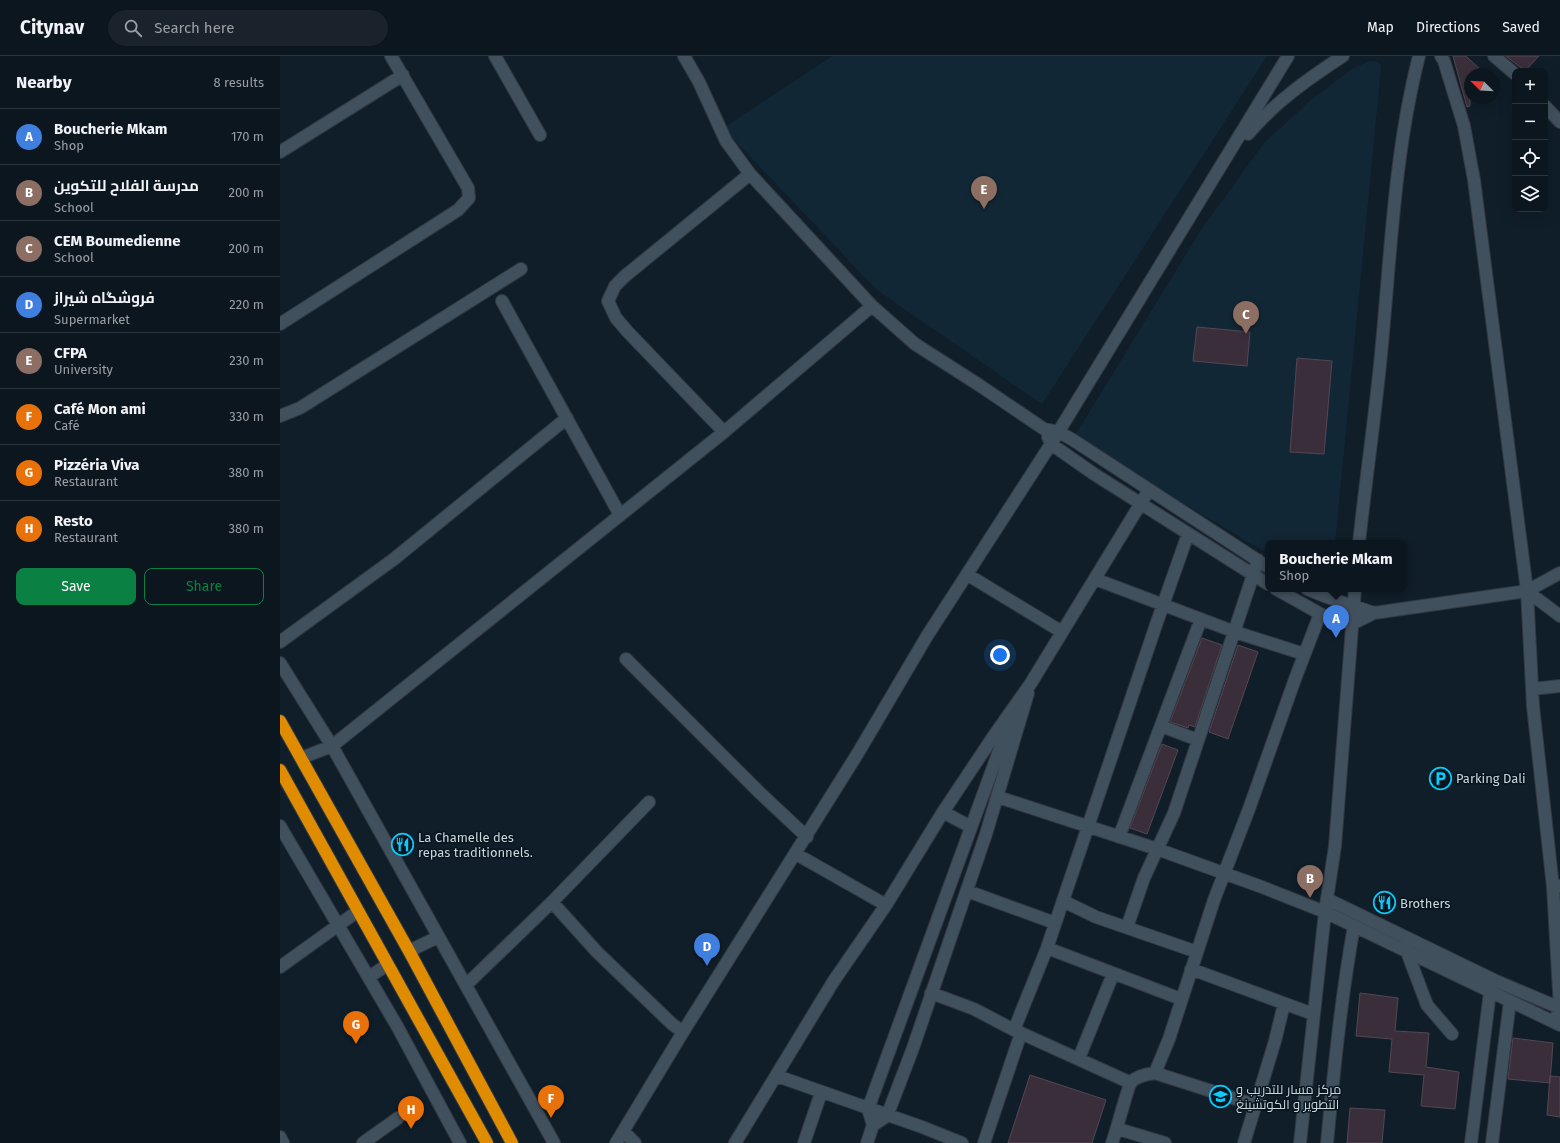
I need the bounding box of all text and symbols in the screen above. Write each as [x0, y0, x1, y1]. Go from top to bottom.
search box [108, 10, 388, 46]
text: Citynav [20, 16, 84, 39]
icon: search [122, 17, 144, 39]
text: Search here [154, 19, 234, 37]
text: Map [1367, 19, 1394, 36]
text: Directions [1416, 19, 1480, 36]
text: Saved [1502, 19, 1540, 36]
north arrow [1464, 68, 1500, 104]
map controls [1512, 68, 1548, 212]
button: + [1512, 68, 1548, 104]
text: Nearby [16, 72, 71, 93]
text: 8 results [213, 75, 264, 90]
button: − [1512, 104, 1548, 140]
text: Boucherie Mkam [54, 120, 168, 138]
text: A [25, 129, 33, 144]
text: 170 m [231, 129, 264, 144]
text: Shop [54, 138, 84, 153]
button: locate [1512, 140, 1548, 176]
pin: E [971, 176, 997, 209]
button: layers [1512, 176, 1548, 212]
text: مدرسة الفلاح للتكوين [54, 177, 199, 195]
text: B [25, 185, 33, 200]
text: 200 m [228, 185, 264, 200]
text: School [54, 200, 94, 215]
text: CEM Boumedienne [54, 232, 181, 250]
text: C [25, 241, 33, 256]
text: 200 m [228, 241, 264, 256]
text: School [54, 250, 94, 265]
text: فروشگاه شيراز [54, 289, 155, 307]
text: D [25, 297, 33, 312]
text: 220 m [229, 297, 264, 312]
pin: C [1233, 301, 1259, 334]
text: Supermarket [54, 312, 130, 327]
text: CFPA [54, 344, 87, 362]
text: E [26, 353, 32, 368]
text: 230 m [229, 353, 264, 368]
text: University [54, 362, 113, 377]
text: Café Mon ami [54, 400, 146, 418]
text: F [26, 409, 32, 424]
text: 330 m [229, 409, 264, 424]
text: Café [54, 418, 80, 433]
text: Pizzéria Viva [54, 456, 140, 474]
text: G [25, 465, 33, 480]
text: 380 m [229, 465, 264, 480]
text: Restaurant [54, 474, 118, 489]
text: Resto [54, 512, 93, 530]
text: H [25, 521, 33, 536]
text: 380 m [229, 521, 264, 536]
text: Restaurant [54, 530, 118, 545]
popup [1265, 540, 1407, 592]
text: Boucherie Mkam [1279, 550, 1393, 568]
button: Save [16, 568, 136, 605]
button: Share [144, 568, 264, 605]
text: Shop [1279, 568, 1309, 583]
pin: A [1323, 605, 1349, 638]
your location [990, 645, 1010, 665]
parking icon: Parking Dali [1427, 765, 1453, 791]
place label: Parking Dali [1456, 771, 1526, 786]
place label: La Chamelle des repas traditionnels. [418, 830, 533, 860]
restaurant icon: La Chamelle des repas traditionnels. [389, 831, 415, 857]
pin: B [1297, 865, 1323, 898]
restaurant icon: Brothers [1371, 890, 1397, 916]
place label: Brothers [1400, 896, 1450, 911]
pin: D [694, 933, 720, 966]
pin: G [343, 1011, 369, 1044]
place label: مركز مسار للتدريب و التطوير و الكوتشينغ [1236, 1082, 1341, 1113]
school or university icon: مركز مسار للتدريب و التطوير و الكوتشينغ [1207, 1083, 1233, 1109]
pin: F [538, 1085, 564, 1118]
pin: H [398, 1096, 424, 1129]

